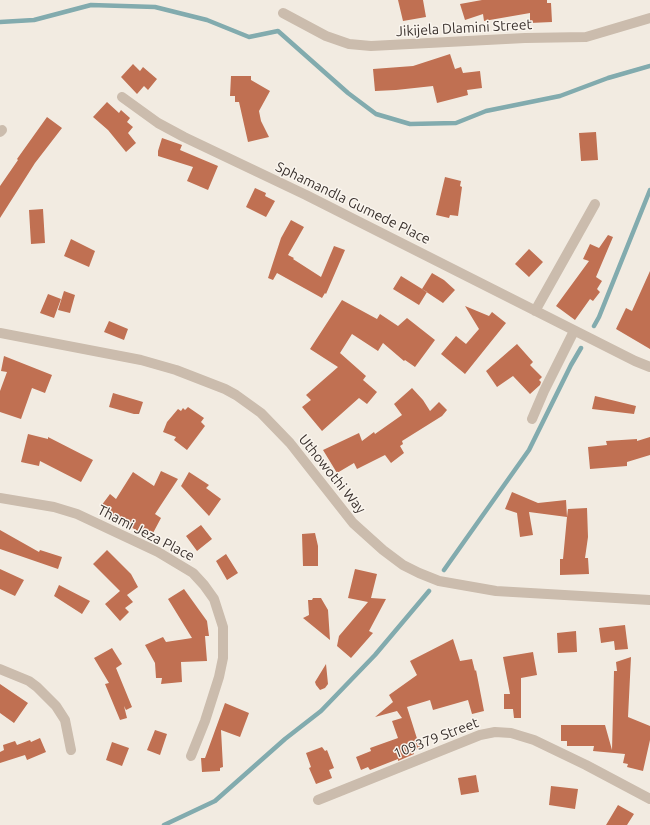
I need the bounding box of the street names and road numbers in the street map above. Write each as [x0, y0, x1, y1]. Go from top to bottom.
street label: Jikijela Dlamini Street [396, 16, 532, 40]
street label: Sphamandla Gumede Place [273, 158, 433, 248]
street label: Uthowothi Way [295, 431, 369, 517]
street label: Thami Jeza Place [95, 501, 197, 565]
street label: 109379 Street [391, 714, 481, 762]

